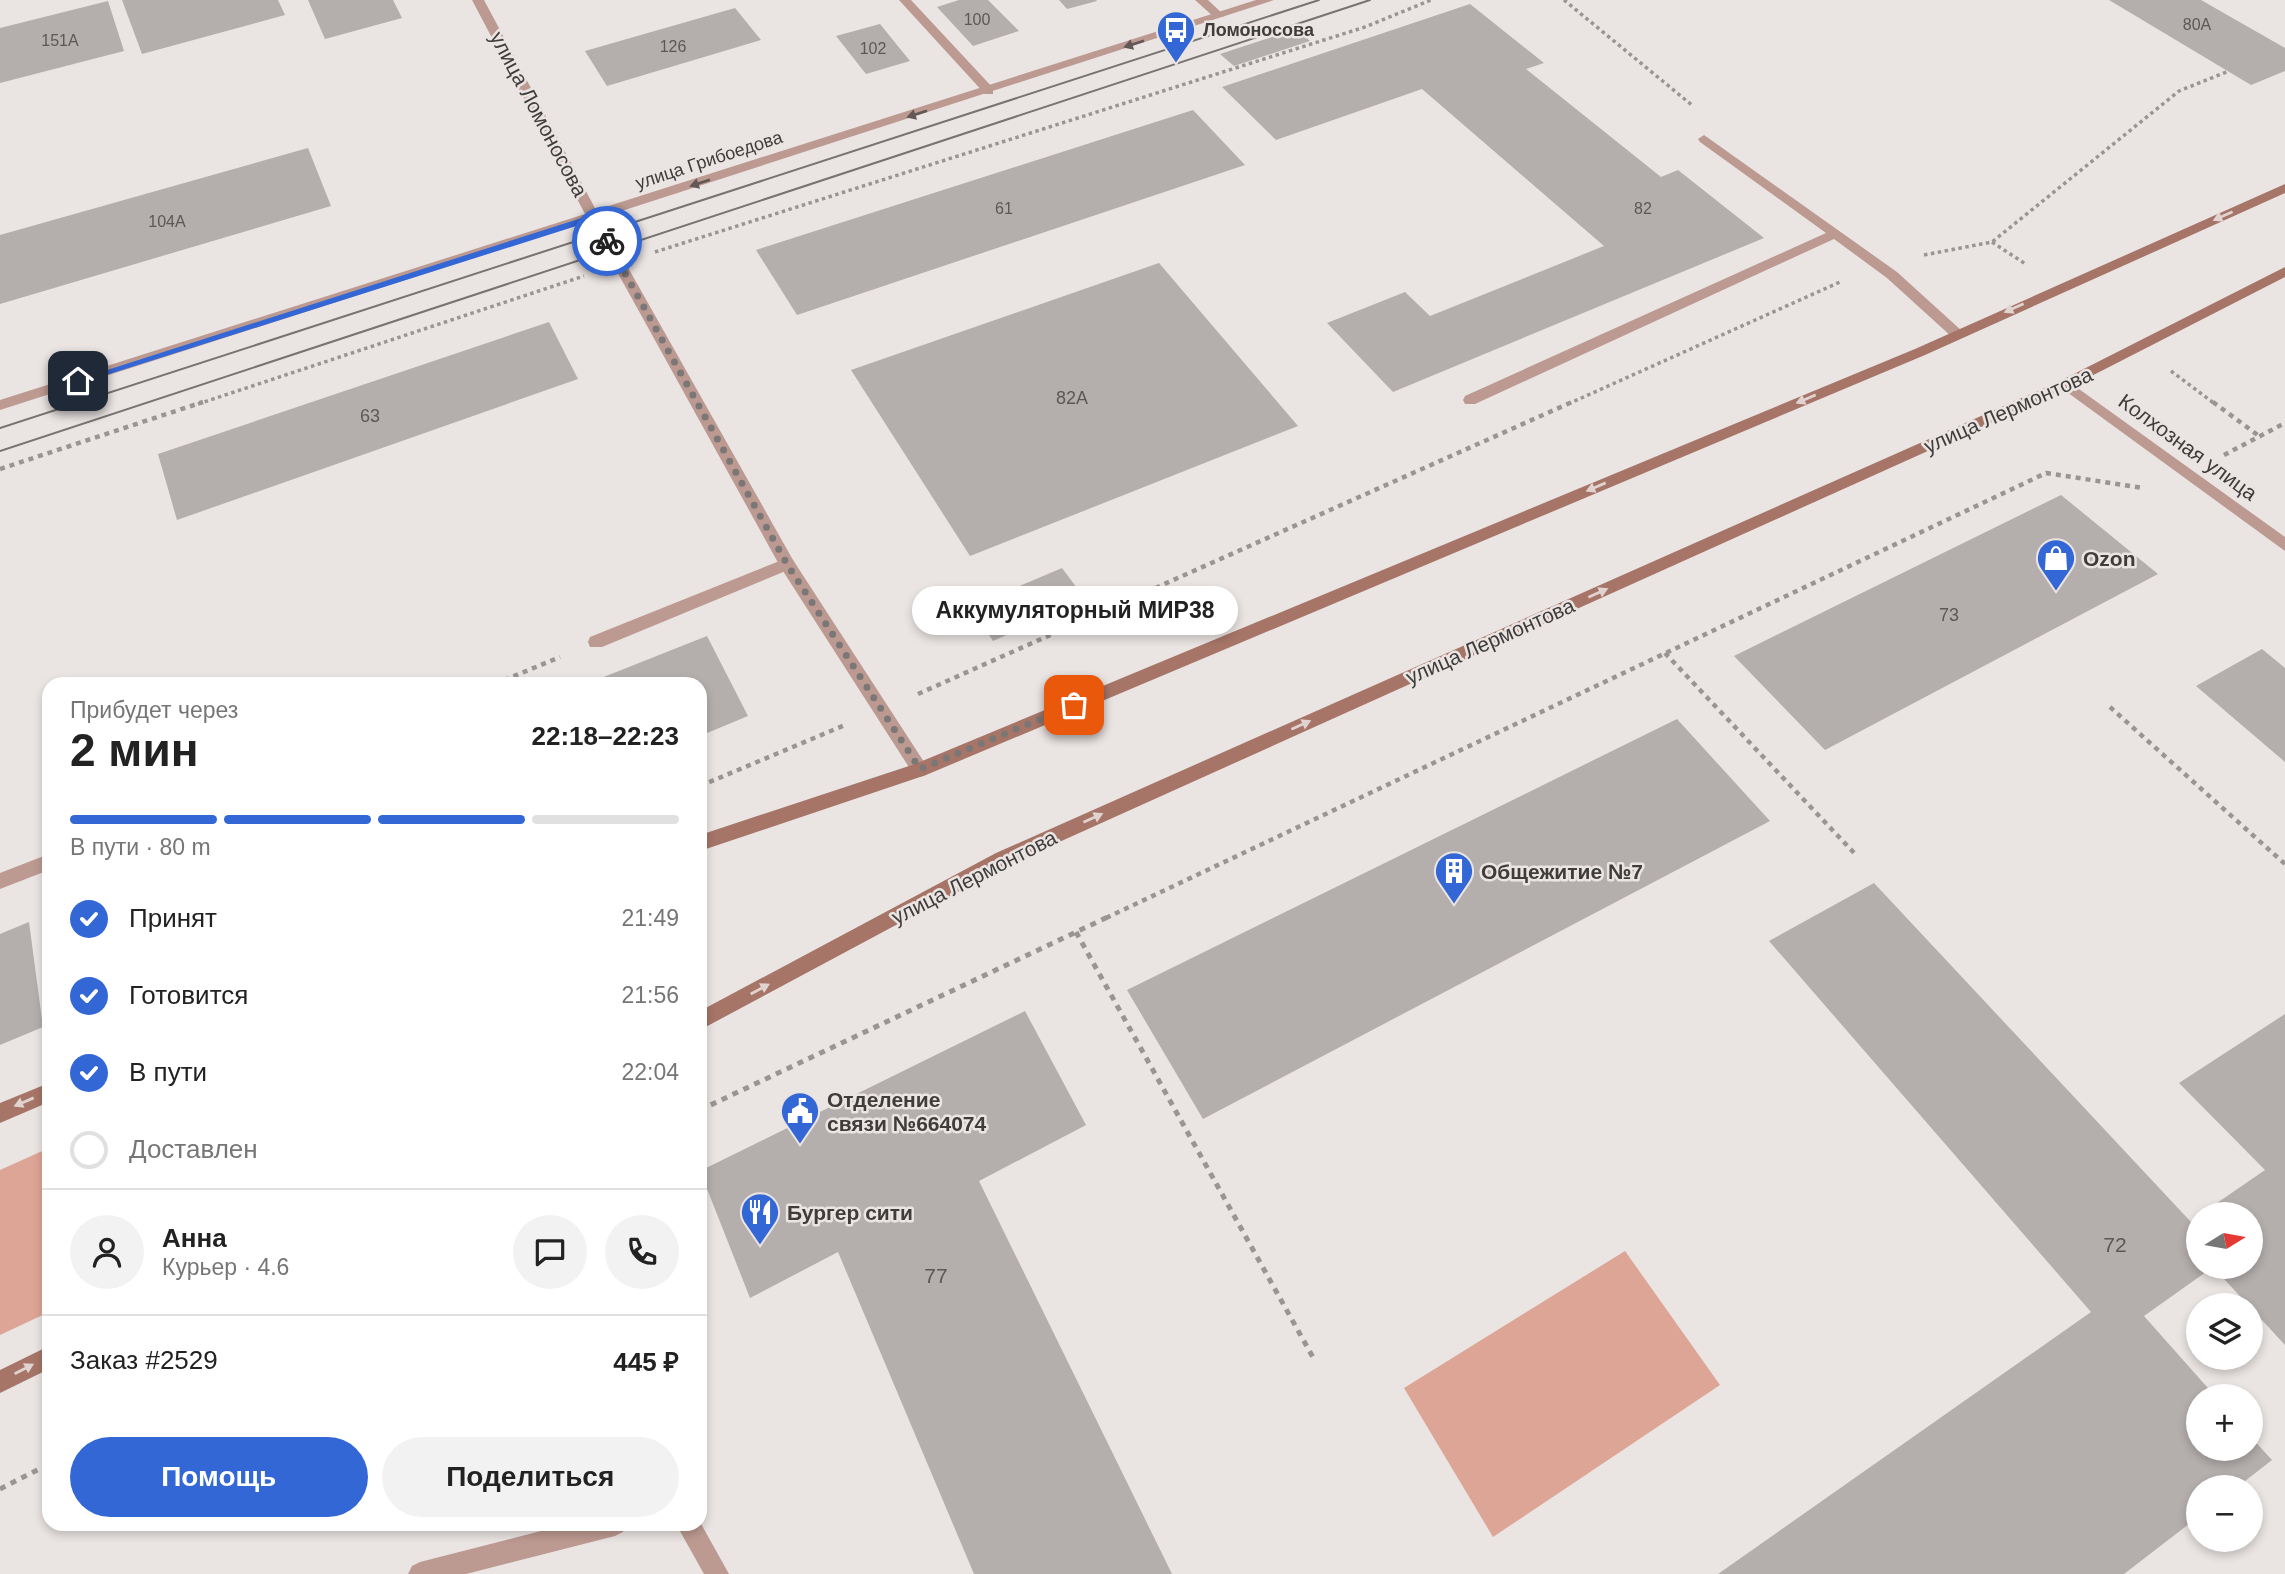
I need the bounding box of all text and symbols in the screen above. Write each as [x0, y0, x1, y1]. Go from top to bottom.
bus stop icon: Ломоносова [1155, 9, 1197, 64]
house number: 100 [964, 11, 990, 28]
house number: 80А [2183, 16, 2212, 33]
place label: Ломоносова [1203, 20, 1315, 40]
street label: улица Ломоносова [486, 28, 592, 201]
house number: 151А [41, 32, 79, 49]
house number: 126 [660, 38, 686, 55]
one-way arrow [1123, 39, 1144, 49]
house number: 102 [860, 40, 886, 57]
one-way arrow [906, 109, 927, 119]
street label: улица Грибоедова [633, 127, 786, 193]
one-way arrow [690, 178, 711, 189]
house number: 61 [995, 200, 1013, 217]
house number: 82 [1634, 200, 1652, 217]
courier [572, 206, 642, 276]
one-way arrow [2212, 211, 2233, 222]
house number: 104А [148, 213, 186, 230]
icon: bike [588, 222, 626, 260]
one-way arrow [2004, 303, 2025, 314]
pin [48, 351, 108, 411]
icon: home [59, 362, 97, 400]
street label: улица Лермонтова [1920, 362, 2096, 458]
house number: 82А [1056, 388, 1088, 408]
street label: Колхозная улица [2114, 389, 2262, 505]
one-way arrow [1796, 394, 1817, 405]
house number: 63 [360, 406, 380, 426]
one-way arrow [1586, 482, 1607, 493]
shop icon: Ozon [2035, 537, 2077, 592]
place label: Ozon [2083, 547, 2136, 570]
callout: Аккумуляторный МИР38 [911, 586, 1237, 635]
one-way arrow [1588, 587, 1608, 599]
street label: улица Лермонтова [1402, 593, 1578, 689]
text: Аккумуляторный МИР38 [935, 597, 1215, 623]
house number: 73 [1939, 605, 1959, 625]
pin [1044, 675, 1104, 735]
icon: bag [1055, 686, 1093, 724]
text: Прибудет через [70, 697, 238, 723]
one-way arrow [1291, 719, 1311, 731]
text: 22:18–22:23 [532, 721, 679, 751]
text: 2 мин [70, 724, 198, 776]
one-way arrow [1083, 812, 1103, 824]
street label: улица Лермонтова [888, 825, 1061, 929]
text: В пути · 80 m [70, 834, 211, 860]
building icon: Общежитие №7 [1433, 850, 1475, 905]
place label: Общежитие №7 [1481, 860, 1643, 883]
icon: check [70, 900, 108, 938]
text: Принят [129, 903, 217, 933]
text: 21:49 [621, 905, 679, 931]
icon: check [70, 977, 108, 1015]
text: Готовится [129, 980, 248, 1010]
text: 21:56 [621, 982, 679, 1008]
one-way arrow [750, 983, 770, 995]
icon: check [70, 1054, 108, 1092]
text: В пути [129, 1057, 207, 1087]
text: 22:04 [621, 1059, 679, 1085]
place label: Отделение связи №664074 [827, 1088, 987, 1135]
public building icon: Отделение связи №664074 [779, 1090, 821, 1145]
one-way arrow [14, 1097, 35, 1108]
text: Доставлен [129, 1134, 258, 1164]
restaurant icon: Бургер сити [739, 1191, 781, 1246]
place label: Бургер сити [787, 1201, 913, 1224]
north arrow [2186, 1202, 2263, 1279]
map controls [2186, 1202, 2263, 1552]
button: person [70, 1215, 144, 1289]
button: chat [513, 1215, 587, 1289]
button: phone [605, 1215, 679, 1289]
text: Анна [162, 1223, 227, 1253]
house number: 72 [2103, 1233, 2127, 1256]
text: Курьер · 4.6 [162, 1254, 289, 1280]
house number: 77 [924, 1264, 948, 1287]
button: layers [2186, 1293, 2263, 1370]
text: Заказ #2529 [70, 1345, 218, 1375]
text: 445 ₽ [613, 1347, 679, 1377]
one-way arrow [15, 1364, 35, 1376]
button: + [2186, 1384, 2263, 1461]
button: Помощь [70, 1437, 368, 1517]
button: Поделиться [382, 1437, 679, 1517]
button: − [2186, 1475, 2263, 1552]

